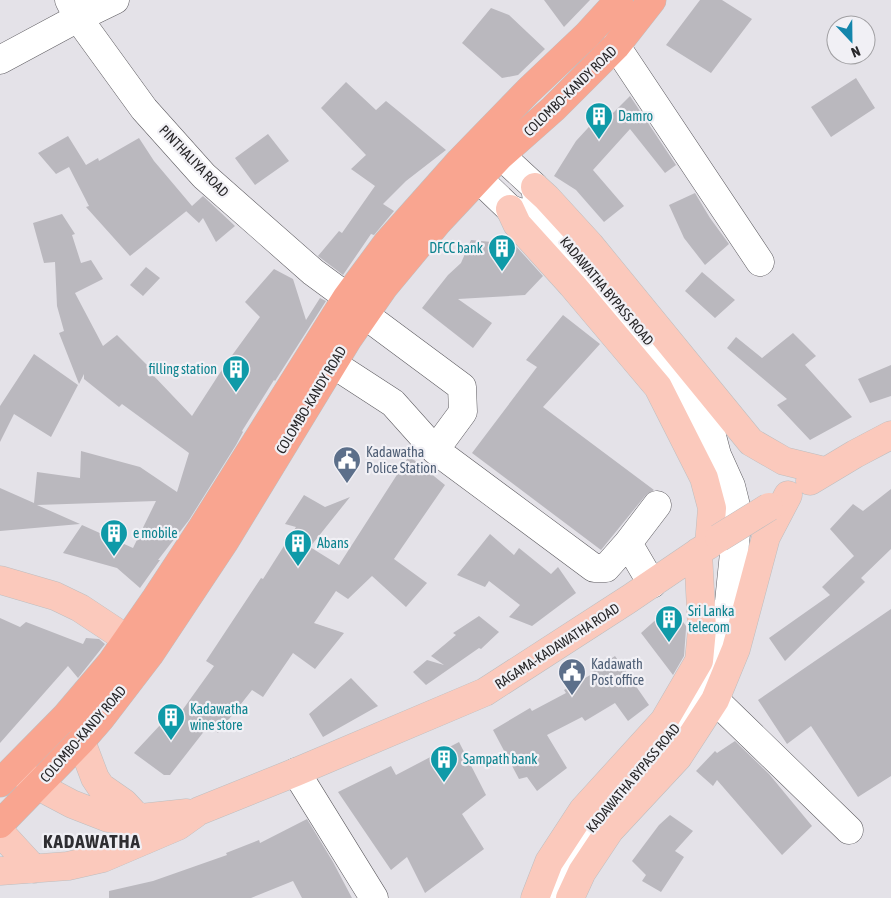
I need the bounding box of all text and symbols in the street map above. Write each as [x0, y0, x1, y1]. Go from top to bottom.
north arrow [826, 15, 876, 65]
street label: COLOMBO-KANDY ROAD [520, 43, 620, 139]
text: N [849, 43, 863, 61]
building icon: Damro [584, 101, 614, 140]
place label: Damro [618, 108, 653, 124]
street label: PINTHALIYA ROAD [156, 122, 232, 200]
building icon: DFCC bank [487, 233, 517, 272]
street label: KADAWATHA BYPASS ROAD [557, 233, 657, 349]
place label: DFCC bank [429, 240, 483, 256]
street label: COLOMBO-KANDY ROAD [273, 343, 349, 457]
building icon: filling station [221, 354, 251, 393]
place label: filling station [148, 361, 217, 377]
place label: Kadawatha Police Station [366, 444, 437, 476]
public building icon: Kadawatha Police Station [332, 445, 362, 484]
building icon: e mobile [99, 518, 129, 557]
place label: e mobile [133, 525, 178, 541]
building icon: Abans [283, 528, 313, 567]
place label: Abans [317, 535, 349, 551]
street label: RAGAMA-KADAWATHA ROAD [492, 600, 622, 692]
place label: Sri Lanka telecom [688, 603, 735, 635]
building icon: Sri Lanka telecom [654, 604, 684, 643]
place label: Kadawath Post office [591, 656, 644, 688]
public building icon: Kadawath Post office [557, 657, 587, 696]
street label: COLOMBO-KANDY ROAD [37, 682, 129, 785]
place label: Kadawatha wine store [190, 701, 248, 733]
building icon: Kadawatha wine store [156, 702, 186, 741]
street label: KADAWATHA BYPASS ROAD [583, 720, 683, 836]
building icon: Sampath bank [429, 744, 459, 783]
place label: Sampath bank [463, 751, 537, 767]
district label: KADAWATHA [43, 830, 141, 852]

